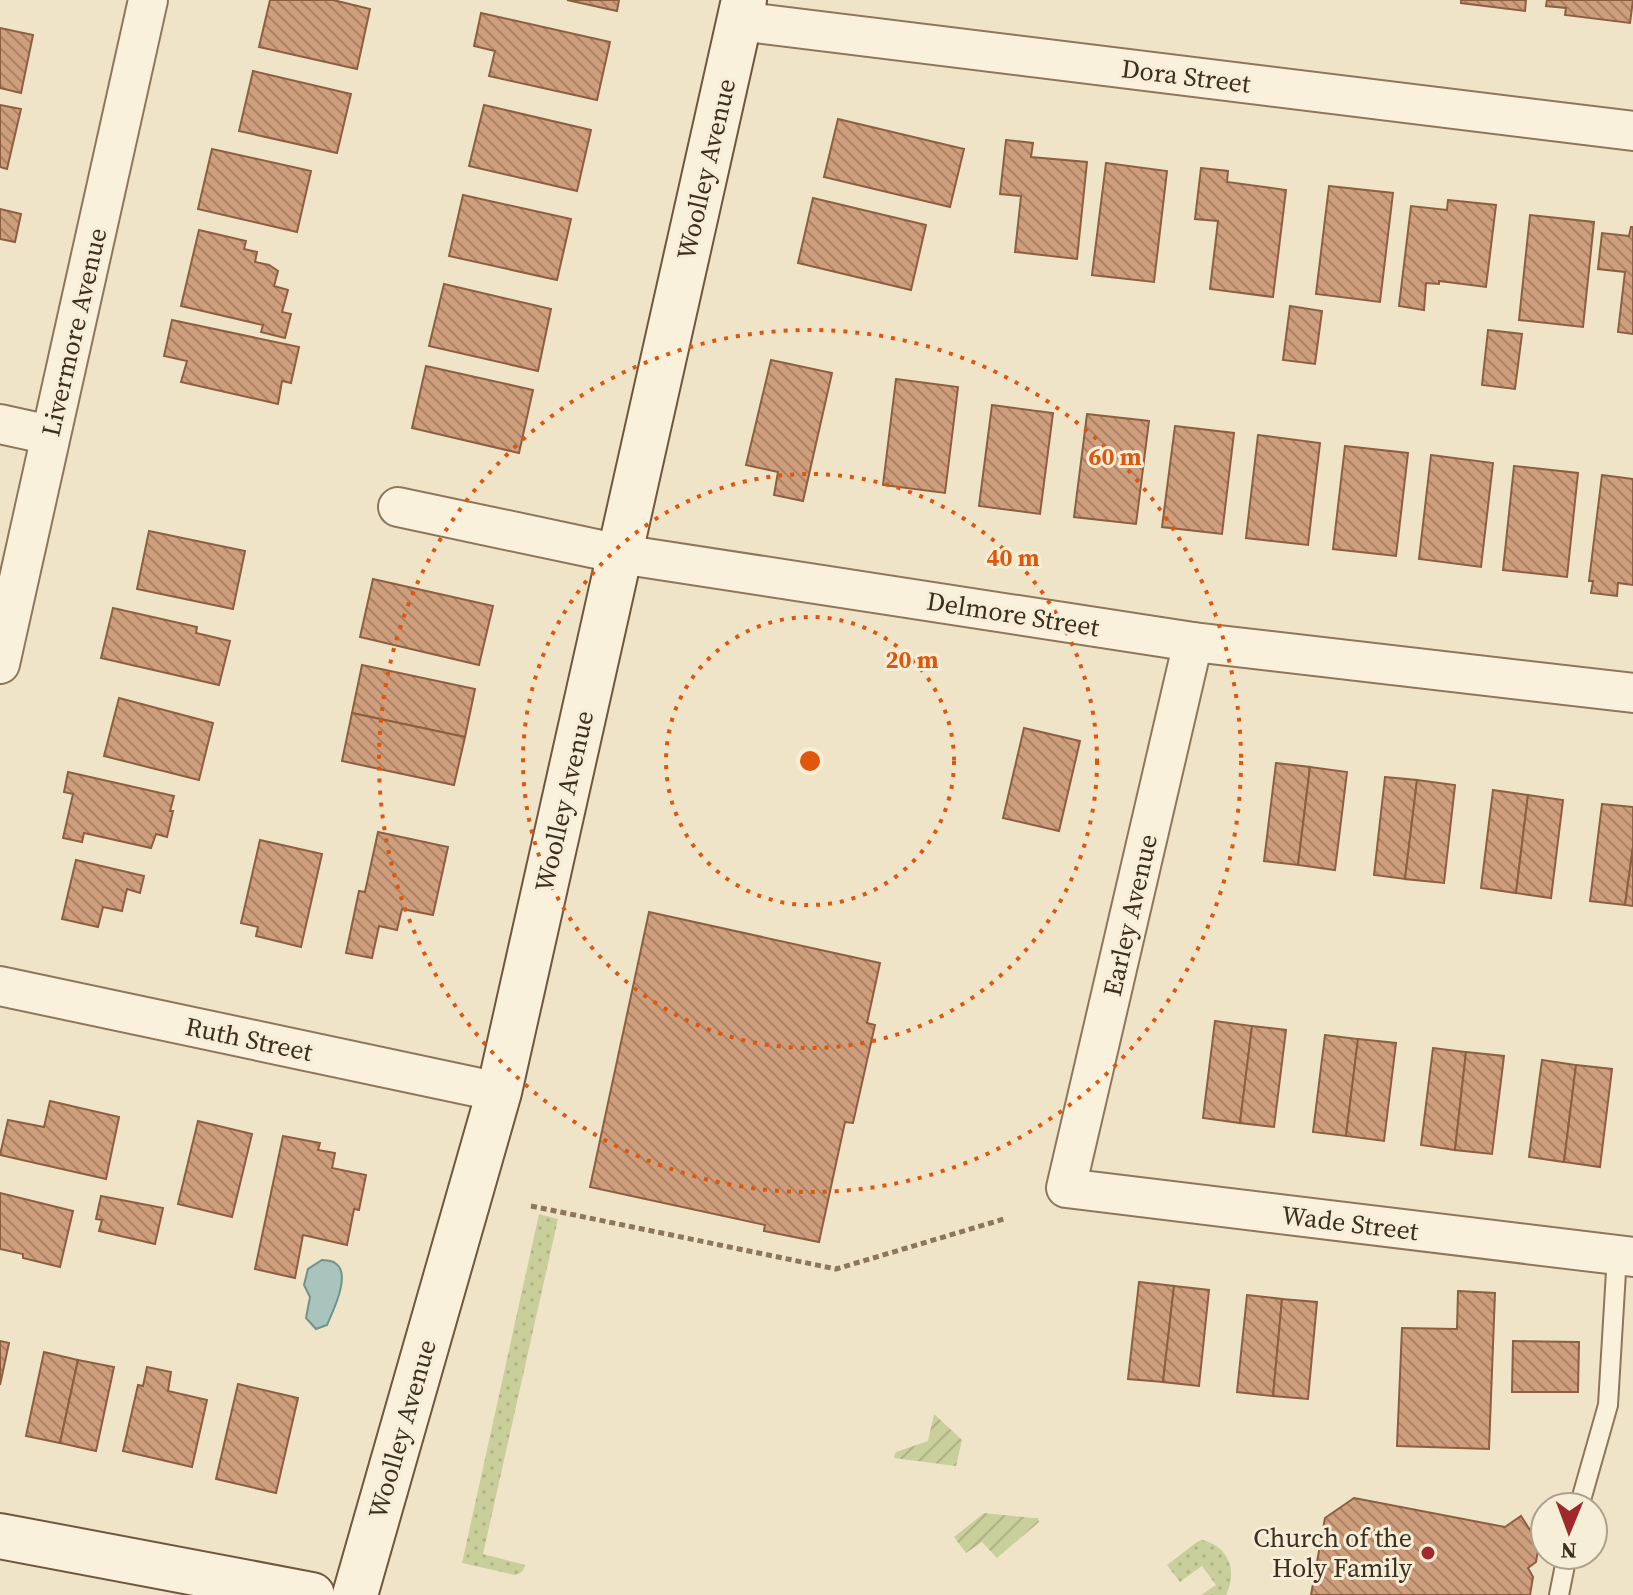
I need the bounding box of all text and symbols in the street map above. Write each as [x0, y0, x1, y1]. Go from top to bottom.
street label: Dora Street [1119, 50, 1253, 102]
street label: Woolley Avenue [668, 75, 744, 263]
street label: Livermore Avenue [33, 224, 115, 440]
text: 60 m [1089, 440, 1142, 473]
text: 40 m [987, 541, 1040, 574]
street label: Delmore Street [924, 583, 1102, 645]
text: 20 m [886, 643, 939, 676]
street label: Woolley Avenue [526, 707, 602, 895]
centre of rings [796, 747, 824, 775]
street label: Earley Avenue [1094, 831, 1166, 999]
street label: Ruth Street [182, 1008, 316, 1070]
street label: Wade Street [1279, 1197, 1421, 1249]
street label: Woolley Avenue [359, 1335, 445, 1523]
north arrow [1529, 1491, 1609, 1571]
place label: Church of the Holy Family [1253, 1520, 1413, 1586]
text: N [1560, 1536, 1577, 1566]
marker: Church of the Holy Family [1419, 1544, 1437, 1562]

